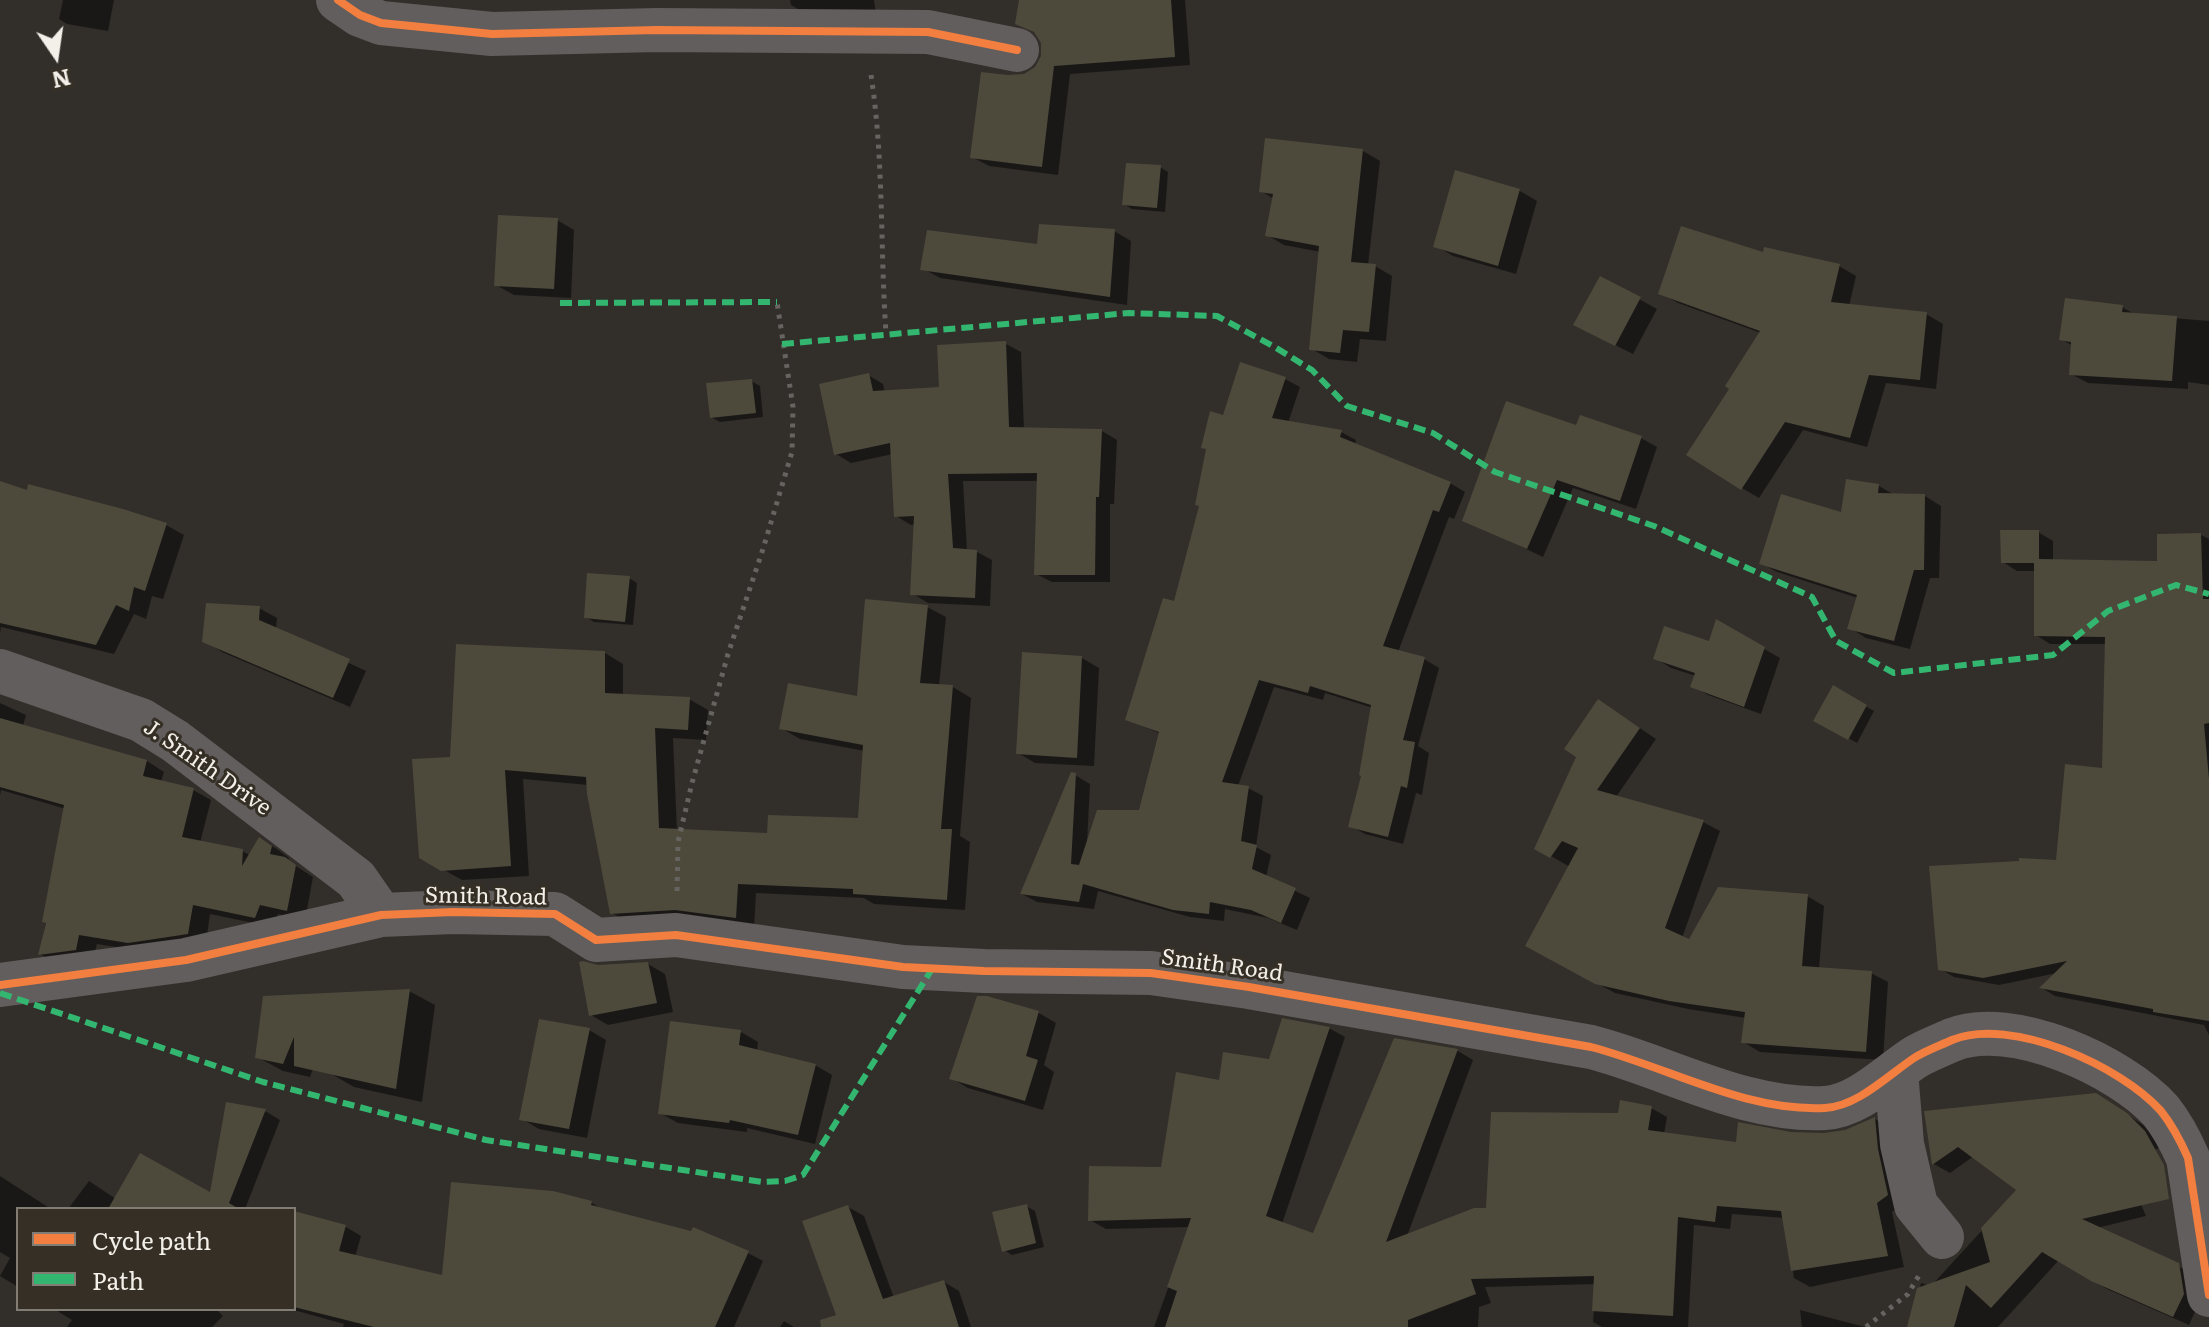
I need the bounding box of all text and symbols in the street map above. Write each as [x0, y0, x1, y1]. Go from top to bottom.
north arrow [16, 16, 96, 96]
text: N [49, 62, 74, 98]
street label: J. Smith Drive [138, 714, 276, 822]
street label: Smith Road [425, 883, 547, 911]
street label: Smith Road [1160, 944, 1284, 988]
legend [16, 1207, 296, 1311]
text: Cycle path [92, 1222, 211, 1257]
text: Path [92, 1262, 144, 1297]

